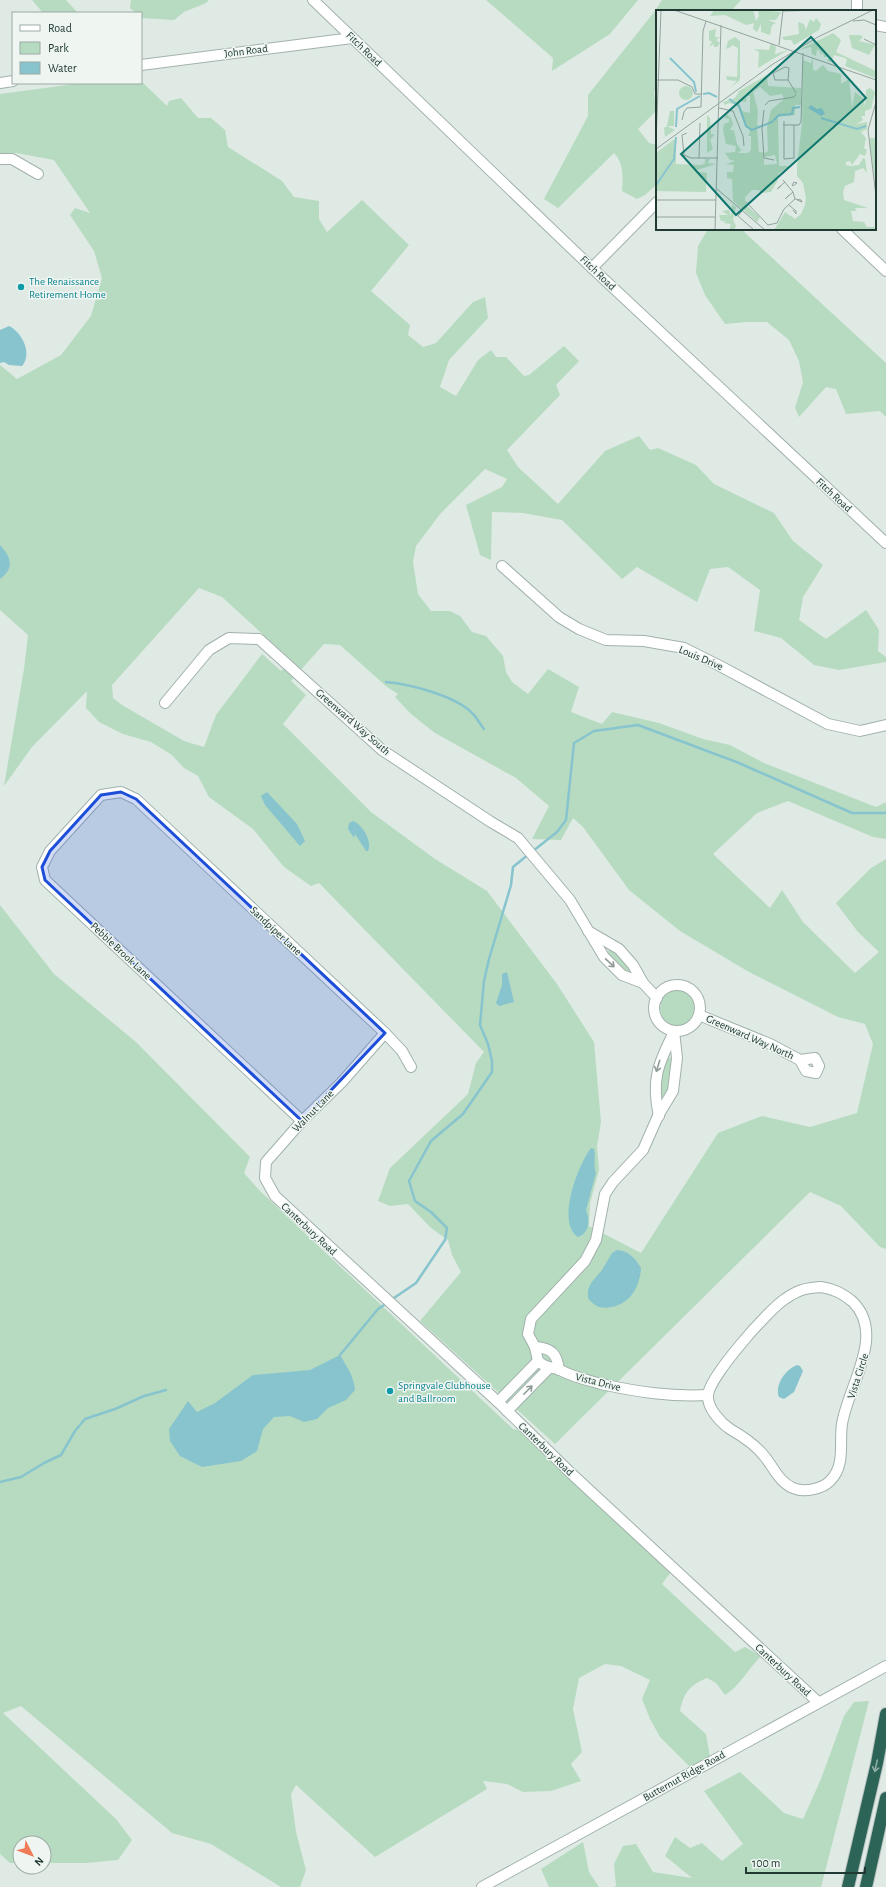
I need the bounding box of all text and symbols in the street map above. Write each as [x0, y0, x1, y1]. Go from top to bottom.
inset map [656, 10, 876, 230]
legend [12, 12, 142, 84]
text: Road [48, 22, 72, 34]
street label: Fitch Road [344, 30, 384, 69]
text: Park [48, 42, 69, 54]
street label: John Road [224, 43, 269, 59]
text: Water [48, 62, 77, 74]
street label: Fitch Road [578, 254, 618, 293]
place label: The Renaissance Retirement Home [29, 276, 106, 300]
marker: The Renaissance Retirement Home [16, 282, 26, 292]
street label: Fitch Road [814, 476, 854, 514]
street label: Louis Drive [677, 644, 725, 672]
street label: Greenward Way South [314, 687, 392, 757]
street label: Sandpiper Lane [248, 904, 304, 958]
street label: Pebble Brook Lane [89, 920, 153, 982]
one-way arrow [605, 958, 615, 968]
street label: Greenward Way North [704, 1013, 796, 1061]
one-way arrow [654, 1060, 662, 1072]
street label: Walnut Lane [290, 1088, 336, 1134]
street label: Canterbury Road [279, 1201, 339, 1258]
street label: Vista Circle [845, 1352, 871, 1400]
street label: Vista Drive [574, 1371, 622, 1393]
place label: Springvale Clubhouse and Ballroom [398, 1380, 491, 1404]
one-way arrow [523, 1385, 533, 1395]
marker: Springvale Clubhouse and Ballroom [385, 1386, 395, 1396]
street label: Canterbury Road [516, 1420, 576, 1478]
street label: Canterbury Road [753, 1642, 813, 1699]
street label: Butternut Ridge Road [641, 1749, 727, 1803]
one-way arrow [871, 1759, 879, 1772]
north arrow [12, 1835, 52, 1875]
scale bar [746, 1849, 865, 1875]
text: N [32, 1855, 46, 1868]
text: 100 m [752, 1857, 780, 1869]

